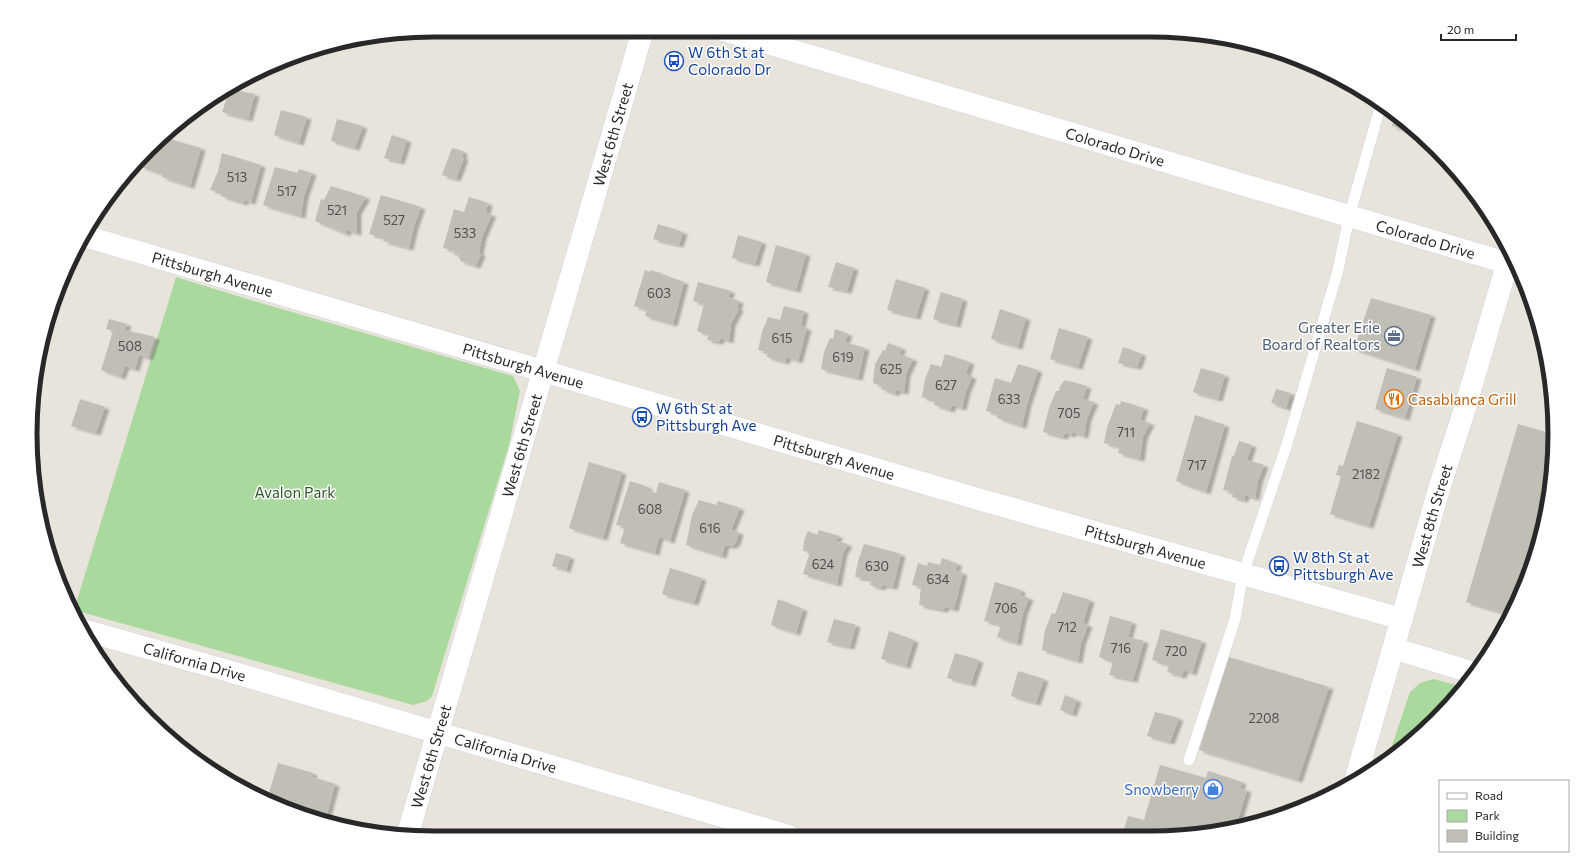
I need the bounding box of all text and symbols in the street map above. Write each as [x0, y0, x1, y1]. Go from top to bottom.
scale bar [1441, 16, 1516, 42]
text: 20 m [1447, 22, 1474, 36]
place label: W 6th St at Colorado Dr [688, 43, 771, 78]
bus stop icon: W 6th St at Colorado Dr [663, 50, 685, 72]
street label: West 6th Street [589, 80, 636, 188]
street label: Colorado Drive [1063, 123, 1167, 170]
house number: 513 [227, 169, 247, 185]
house number: 517 [277, 183, 297, 199]
house number: 521 [327, 202, 347, 218]
house number: 527 [383, 212, 405, 228]
street label: Colorado Drive [1374, 216, 1477, 262]
house number: 533 [454, 225, 476, 241]
street label: Pittsburgh Avenue [150, 247, 275, 300]
house number: 603 [647, 285, 671, 301]
place label: Greater Erie Board of Realtors [1262, 318, 1380, 353]
office icon: Greater Erie Board of Realtors [1383, 325, 1405, 347]
house number: 615 [772, 330, 792, 346]
house number: 508 [118, 338, 142, 354]
street label: Pittsburgh Avenue [461, 339, 586, 392]
house number: 619 [832, 349, 854, 365]
house number: 625 [880, 361, 902, 377]
house number: 627 [935, 377, 957, 393]
restaurant icon: Casablanca Grill [1383, 388, 1405, 410]
place label: Casablanca Grill [1408, 390, 1517, 408]
street label: West 6th Street [498, 391, 545, 499]
house number: 633 [998, 391, 1020, 407]
place label: W 6th St at Pittsburgh Ave [656, 399, 756, 434]
house number: 705 [1058, 405, 1080, 421]
bus stop icon: W 6th St at Pittsburgh Ave [631, 406, 653, 428]
house number: 711 [1117, 424, 1135, 440]
street label: Pittsburgh Avenue [772, 430, 897, 483]
house number: 717 [1187, 457, 1207, 473]
street label: West 8th Street [1408, 462, 1455, 570]
house number: 2182 [1352, 466, 1380, 482]
park label: Avalon Park [255, 483, 335, 501]
house number: 608 [638, 501, 662, 517]
house number: 616 [699, 520, 721, 536]
street label: Pittsburgh Avenue [1083, 521, 1208, 572]
place label: W 8th St at Pittsburgh Ave [1293, 548, 1393, 583]
bus stop icon: W 8th St at Pittsburgh Ave [1268, 555, 1290, 577]
house number: 624 [812, 556, 835, 572]
house number: 630 [865, 558, 889, 574]
house number: 634 [926, 571, 950, 587]
house number: 706 [994, 600, 1018, 616]
house number: 712 [1057, 619, 1077, 635]
street label: California Drive [141, 638, 248, 685]
house number: 716 [1111, 640, 1131, 656]
house number: 720 [1165, 643, 1187, 659]
street label: West 6th Street [407, 702, 454, 810]
house number: 2208 [1249, 710, 1279, 726]
street label: California Drive [452, 729, 559, 776]
shop icon: Snowberry [1202, 778, 1224, 800]
place label: Snowberry [1124, 780, 1199, 798]
legend [1439, 780, 1569, 852]
text: Road [1475, 788, 1503, 802]
text: Park [1475, 808, 1501, 822]
text: Building [1475, 828, 1519, 842]

